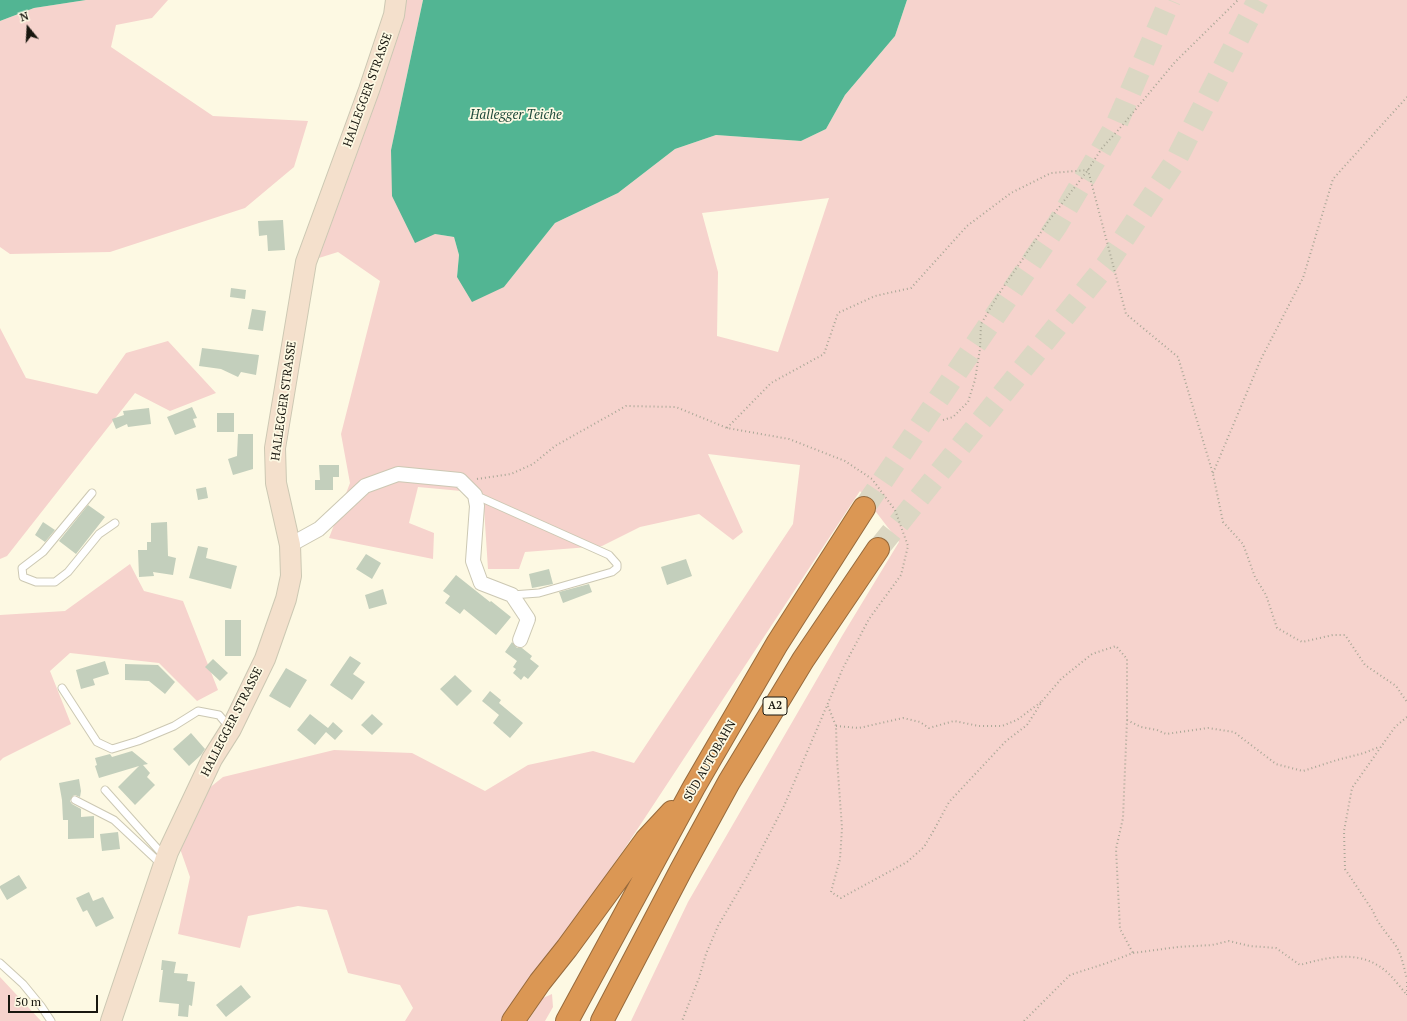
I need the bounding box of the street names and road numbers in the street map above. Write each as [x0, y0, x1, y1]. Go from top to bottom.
street label: HALLEGGER STRASSE [341, 31, 395, 149]
street label: HALLEGGER STRASSE [268, 340, 300, 462]
street label: HALLEGGER STRASSE [198, 665, 266, 779]
road number: A2 [763, 697, 787, 715]
street label: SÜD AUTOBAHN [681, 718, 739, 804]

